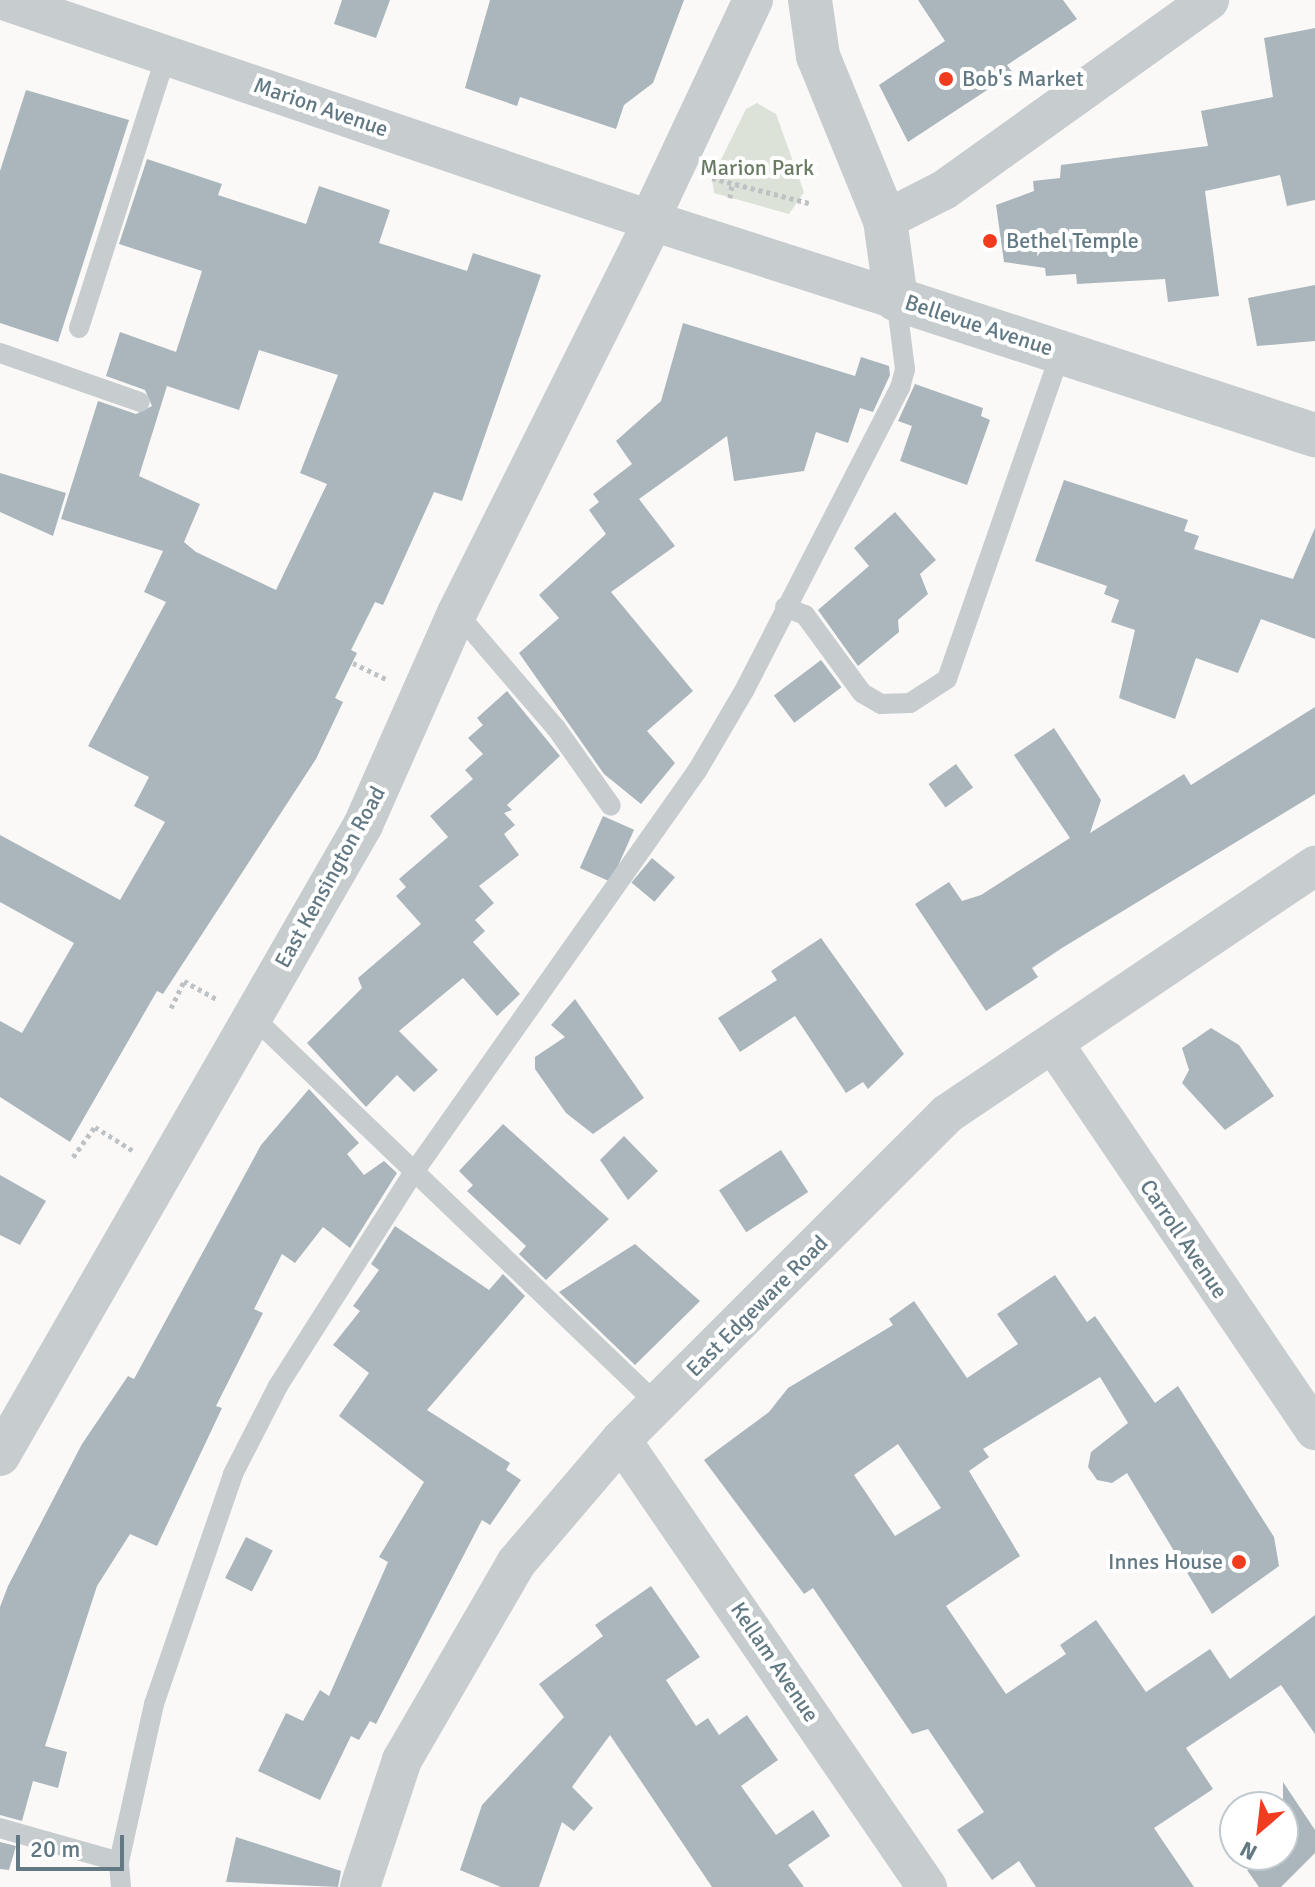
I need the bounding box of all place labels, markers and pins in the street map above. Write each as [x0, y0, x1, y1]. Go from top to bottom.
place label: Bob's Market [962, 66, 1084, 92]
marker: Bob's Market [937, 70, 955, 88]
place label: Bethel Temple [1006, 228, 1139, 254]
marker: Bethel Temple [981, 232, 999, 250]
place label: Innes House [1108, 1549, 1223, 1575]
marker: Innes House [1230, 1553, 1248, 1571]

